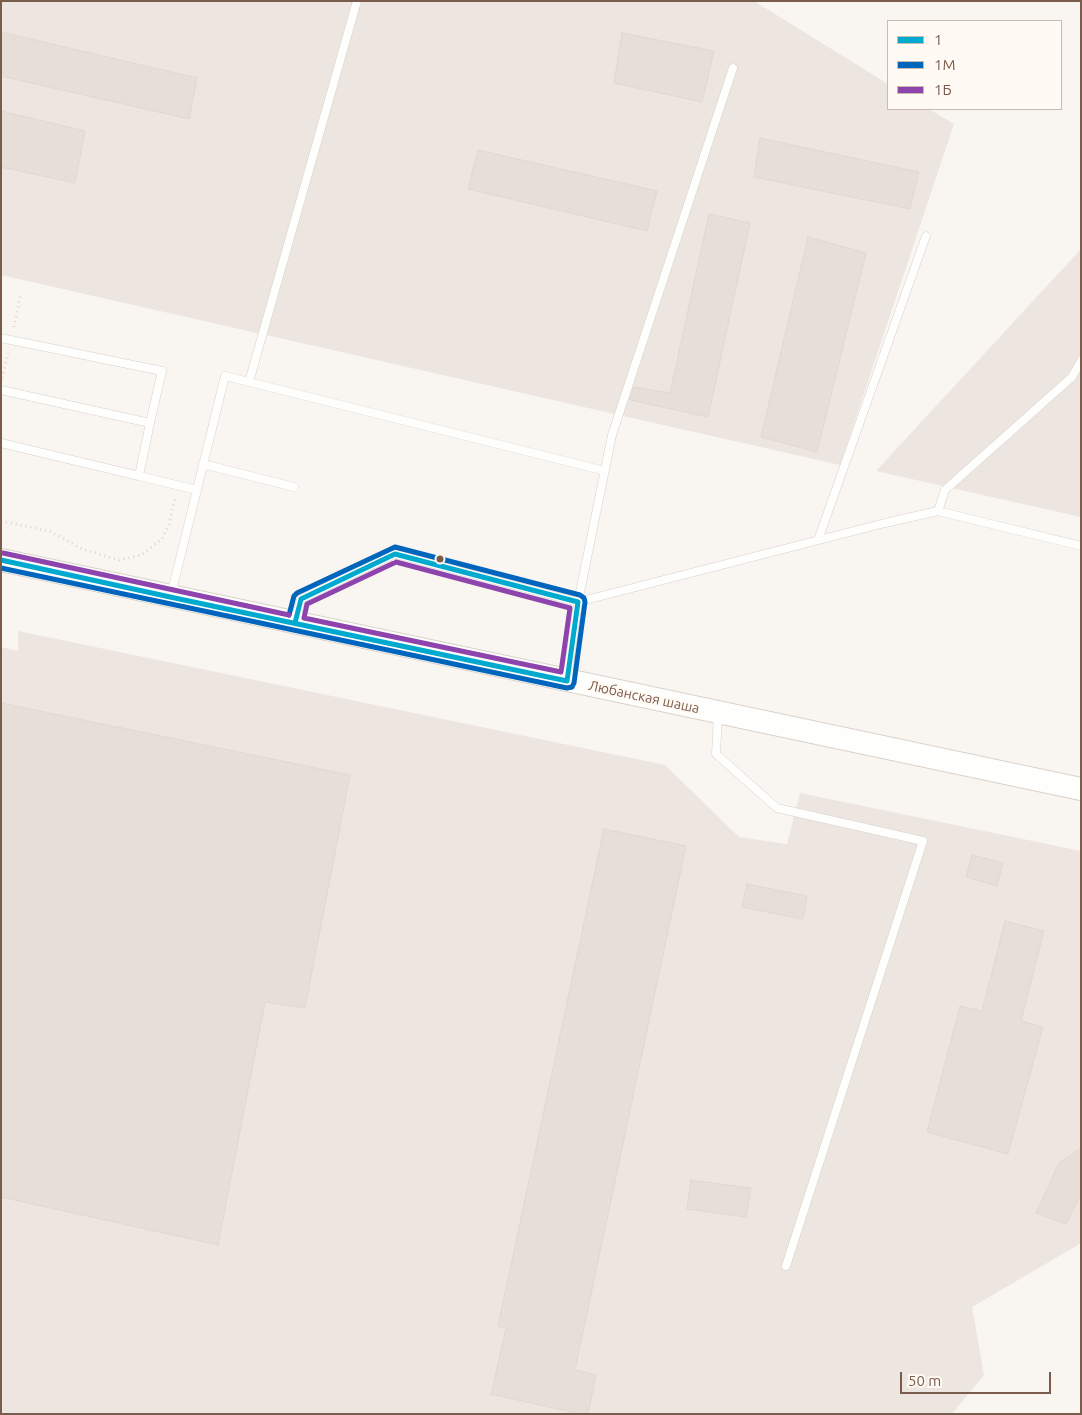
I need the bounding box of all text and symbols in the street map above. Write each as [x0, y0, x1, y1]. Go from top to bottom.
legend [887, 20, 1062, 110]
text: 1 [934, 31, 942, 48]
text: 1М [934, 56, 956, 73]
text: 1Б [934, 81, 952, 98]
unlabelled marker [435, 554, 445, 564]
street label: Любанская шаша [587, 677, 701, 717]
scale bar [902, 1362, 1053, 1394]
text: 50 m [908, 1372, 941, 1389]

